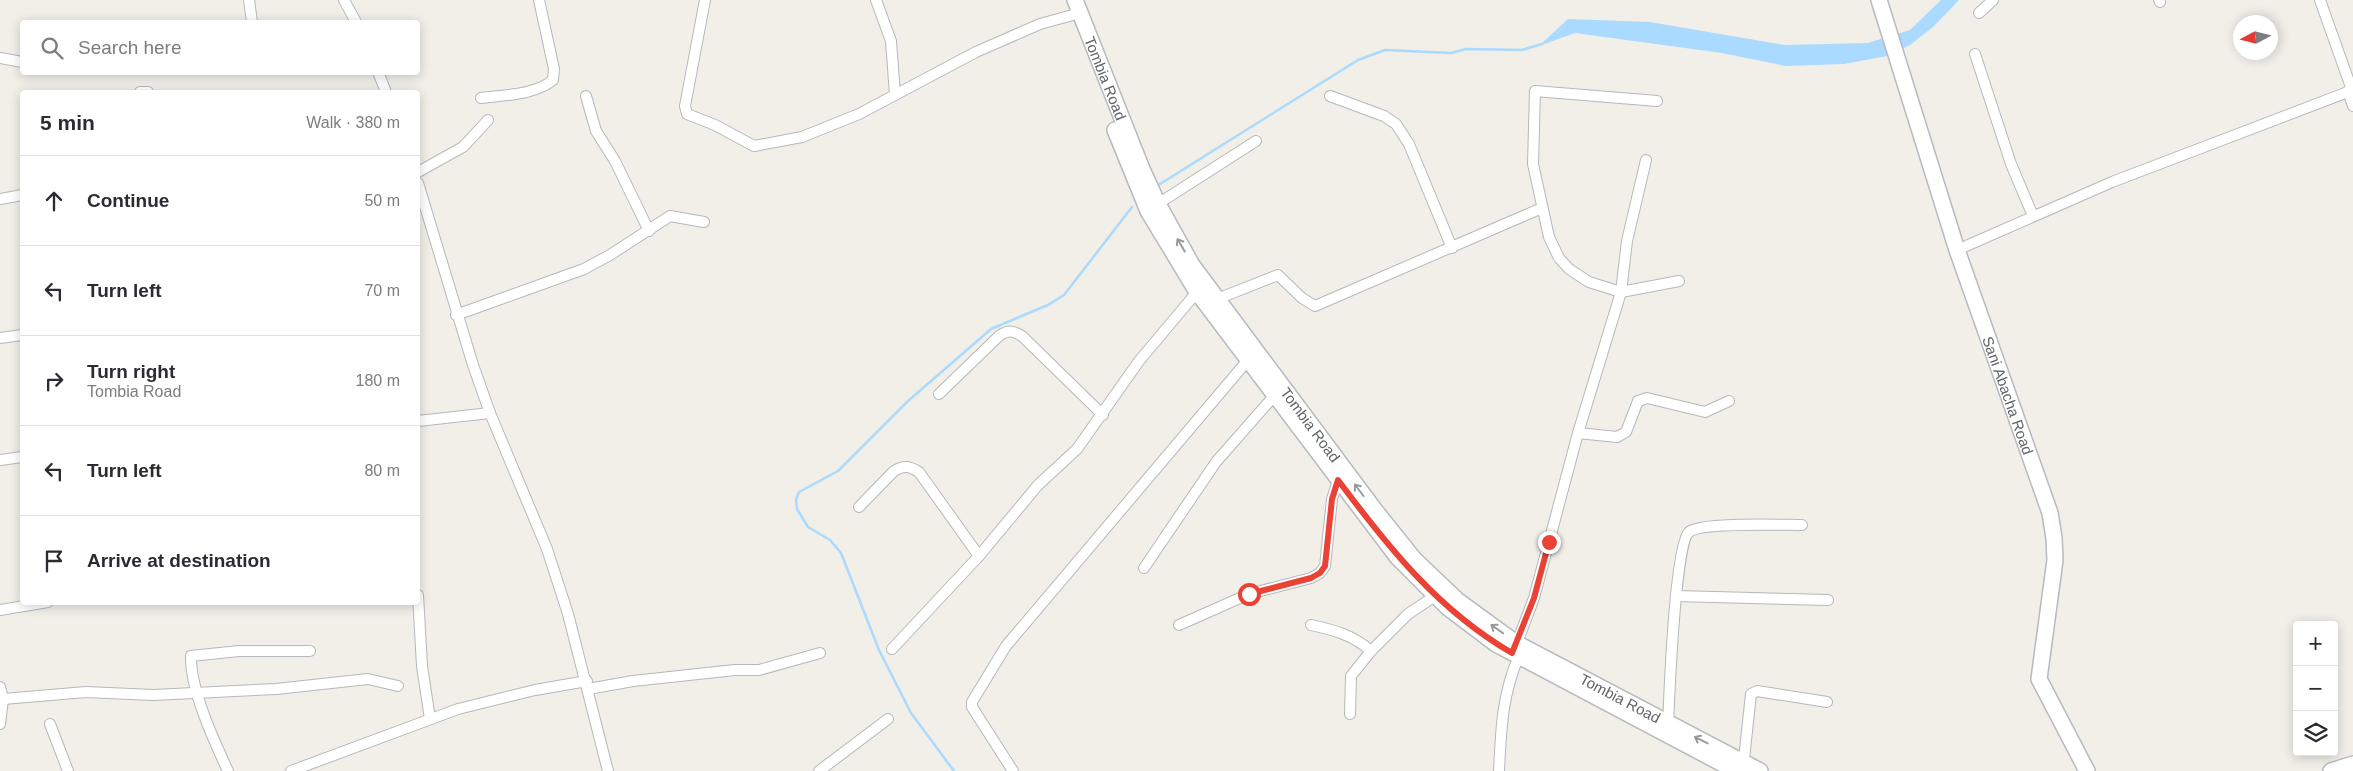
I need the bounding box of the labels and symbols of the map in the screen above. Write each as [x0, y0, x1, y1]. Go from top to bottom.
north arrow [2233, 15, 2278, 60]
street label: Tombia Road [1082, 34, 1130, 122]
one-way arrow [1176, 238, 1186, 253]
street label: Sani Abacha Road [1980, 334, 2037, 457]
street label: Tombia Road [1278, 384, 1344, 465]
one-way arrow [1354, 483, 1364, 497]
route end [1538, 531, 1561, 554]
route start [1238, 583, 1261, 606]
one-way arrow [1490, 624, 1504, 634]
street label: Tombia Road [1577, 670, 1664, 726]
one-way arrow [1694, 735, 1709, 744]

